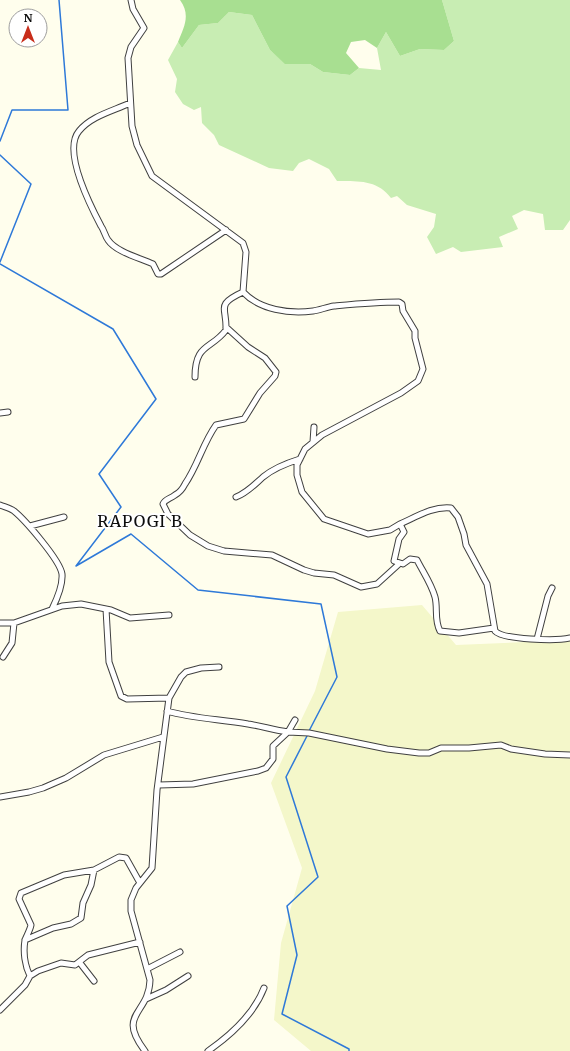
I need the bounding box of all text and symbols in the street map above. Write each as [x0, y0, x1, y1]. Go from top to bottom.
north arrow [8, 8, 48, 48]
text: N [24, 11, 33, 25]
district label: RAPOGI B [97, 511, 183, 531]

